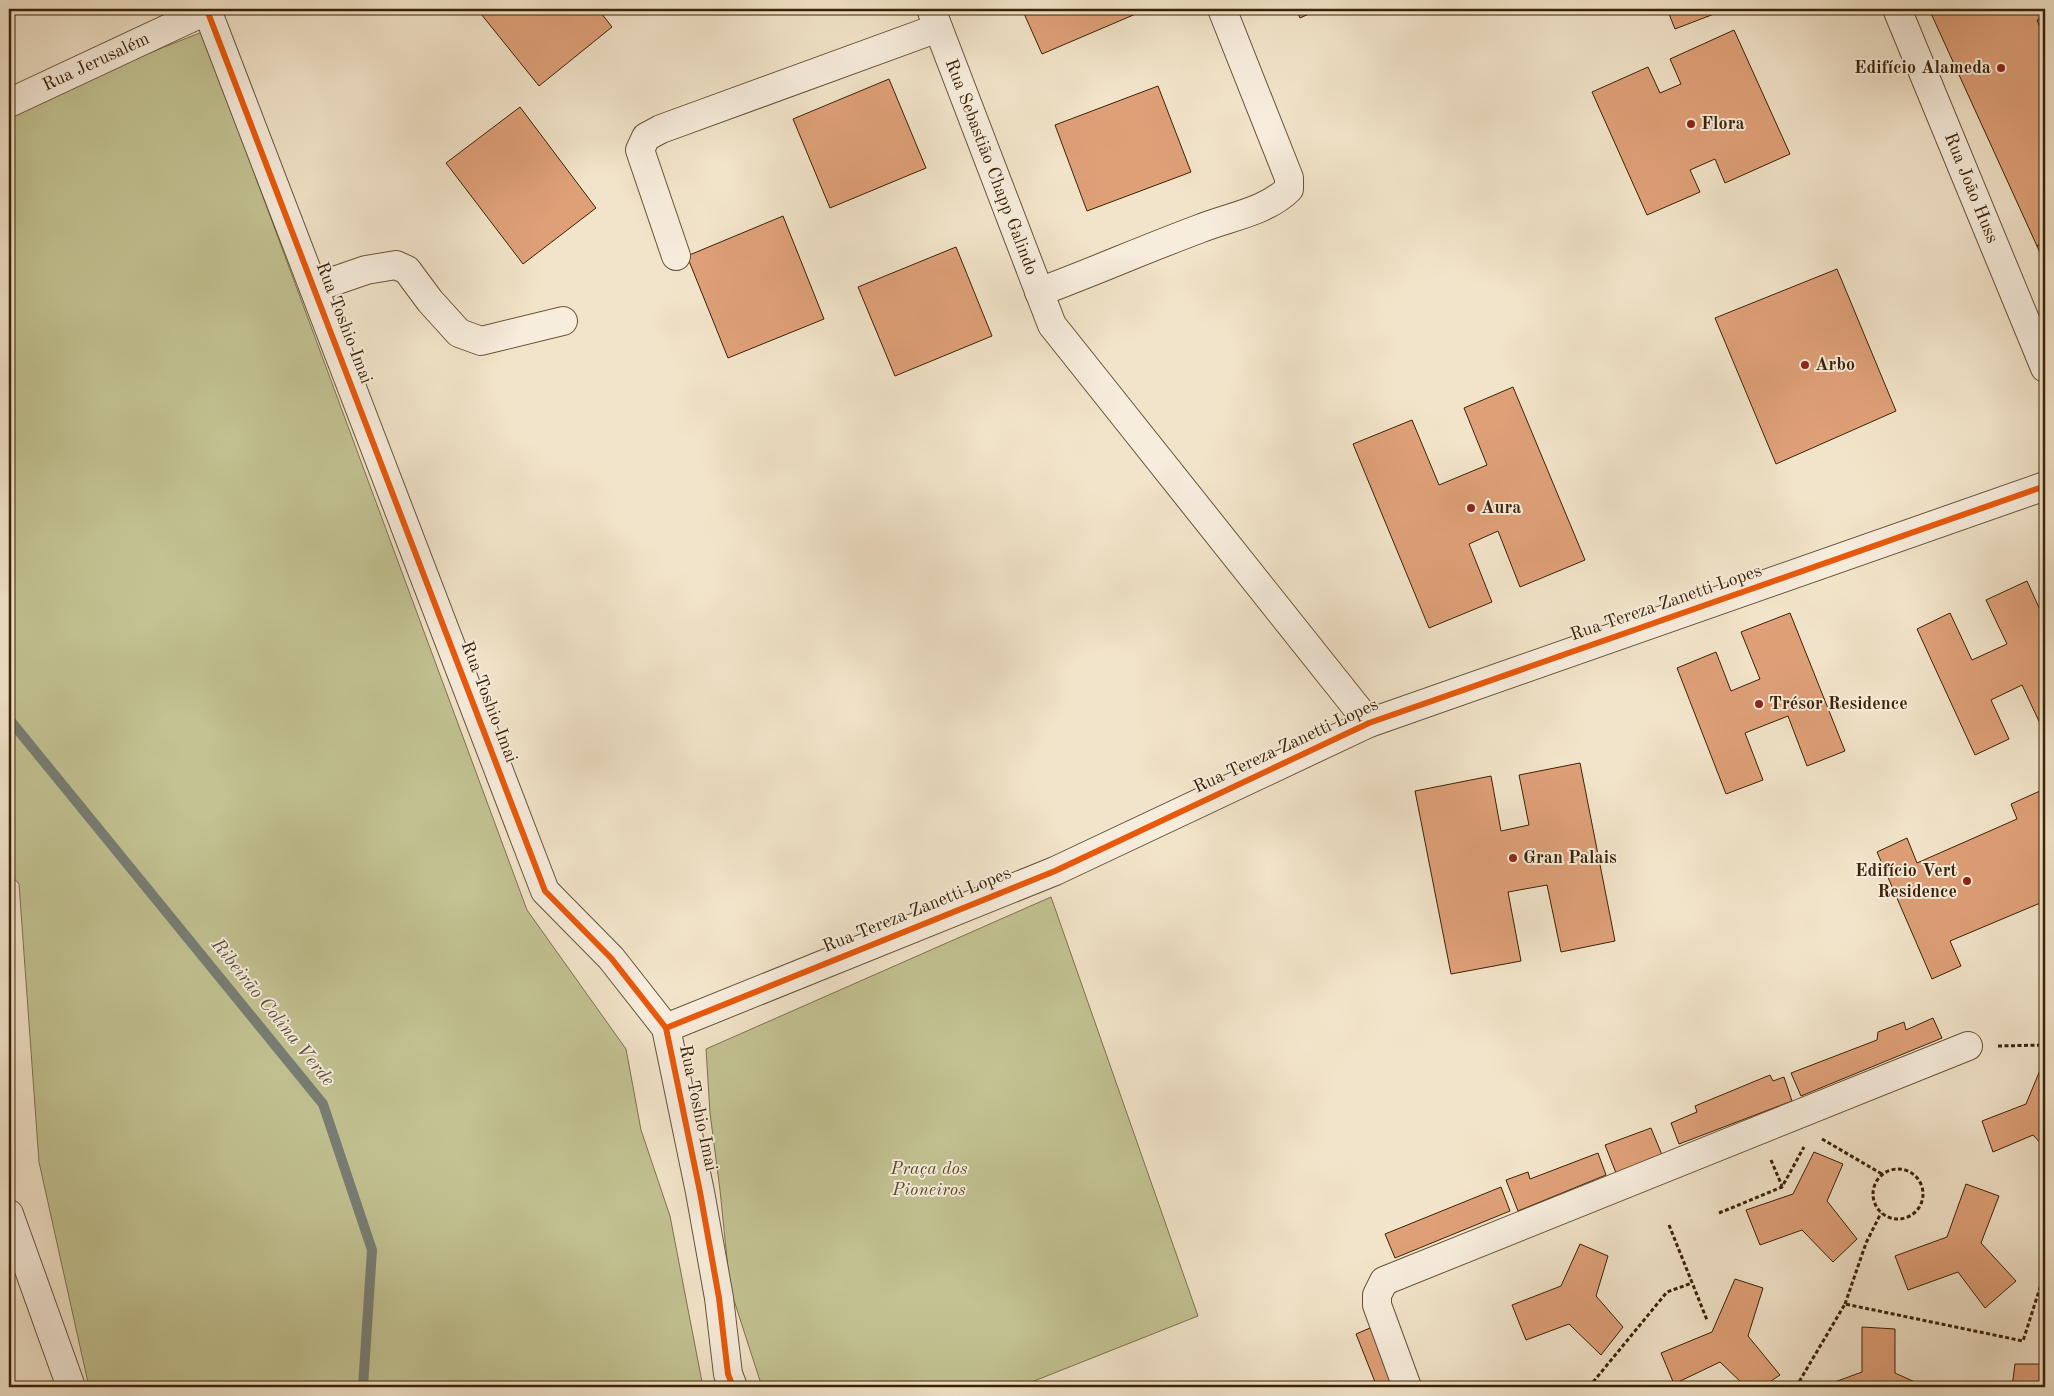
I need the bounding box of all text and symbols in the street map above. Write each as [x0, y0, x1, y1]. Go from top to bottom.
street label: Rua Jerusalém [40, 29, 152, 95]
street label: Rua Sebastião Chapp Galindo [941, 56, 1041, 278]
place label: Edifício Alameda [1854, 59, 1991, 77]
marker: Edifício Alameda [1995, 62, 2007, 74]
place label: Flora [1701, 115, 1745, 133]
marker: Flora [1685, 118, 1697, 130]
street label: Rua João Huss [1941, 130, 2001, 246]
street label: Rua Toshio Imai [313, 260, 375, 386]
place label: Arbo [1815, 356, 1855, 374]
marker: Arbo [1799, 359, 1811, 371]
place label: Aura [1481, 499, 1521, 517]
marker: Aura [1465, 502, 1477, 514]
street label: Rua Tereza Zanetti Lopes [1568, 562, 1764, 644]
street label: Rua Toshio Imai [458, 639, 520, 765]
street label: Rua Tereza Zanetti Lopes [1191, 695, 1381, 797]
place label: Trésor Residence [1769, 695, 1908, 713]
marker: Trésor Residence [1753, 698, 1765, 710]
place label: Gran Palais [1523, 849, 1617, 867]
marker: Gran Palais [1507, 852, 1519, 864]
place label: Edifício Vert Residence [1855, 862, 1957, 901]
street label: Rua Tereza Zanetti Lopes [820, 864, 1014, 956]
marker: Edifício Vert Residence [1961, 875, 1973, 887]
water label: Ribeirão Colina Verde [206, 935, 337, 1090]
street label: Rua Toshio Imai [676, 1043, 720, 1173]
park label: Praça dos Pioneiros [890, 1160, 968, 1199]

